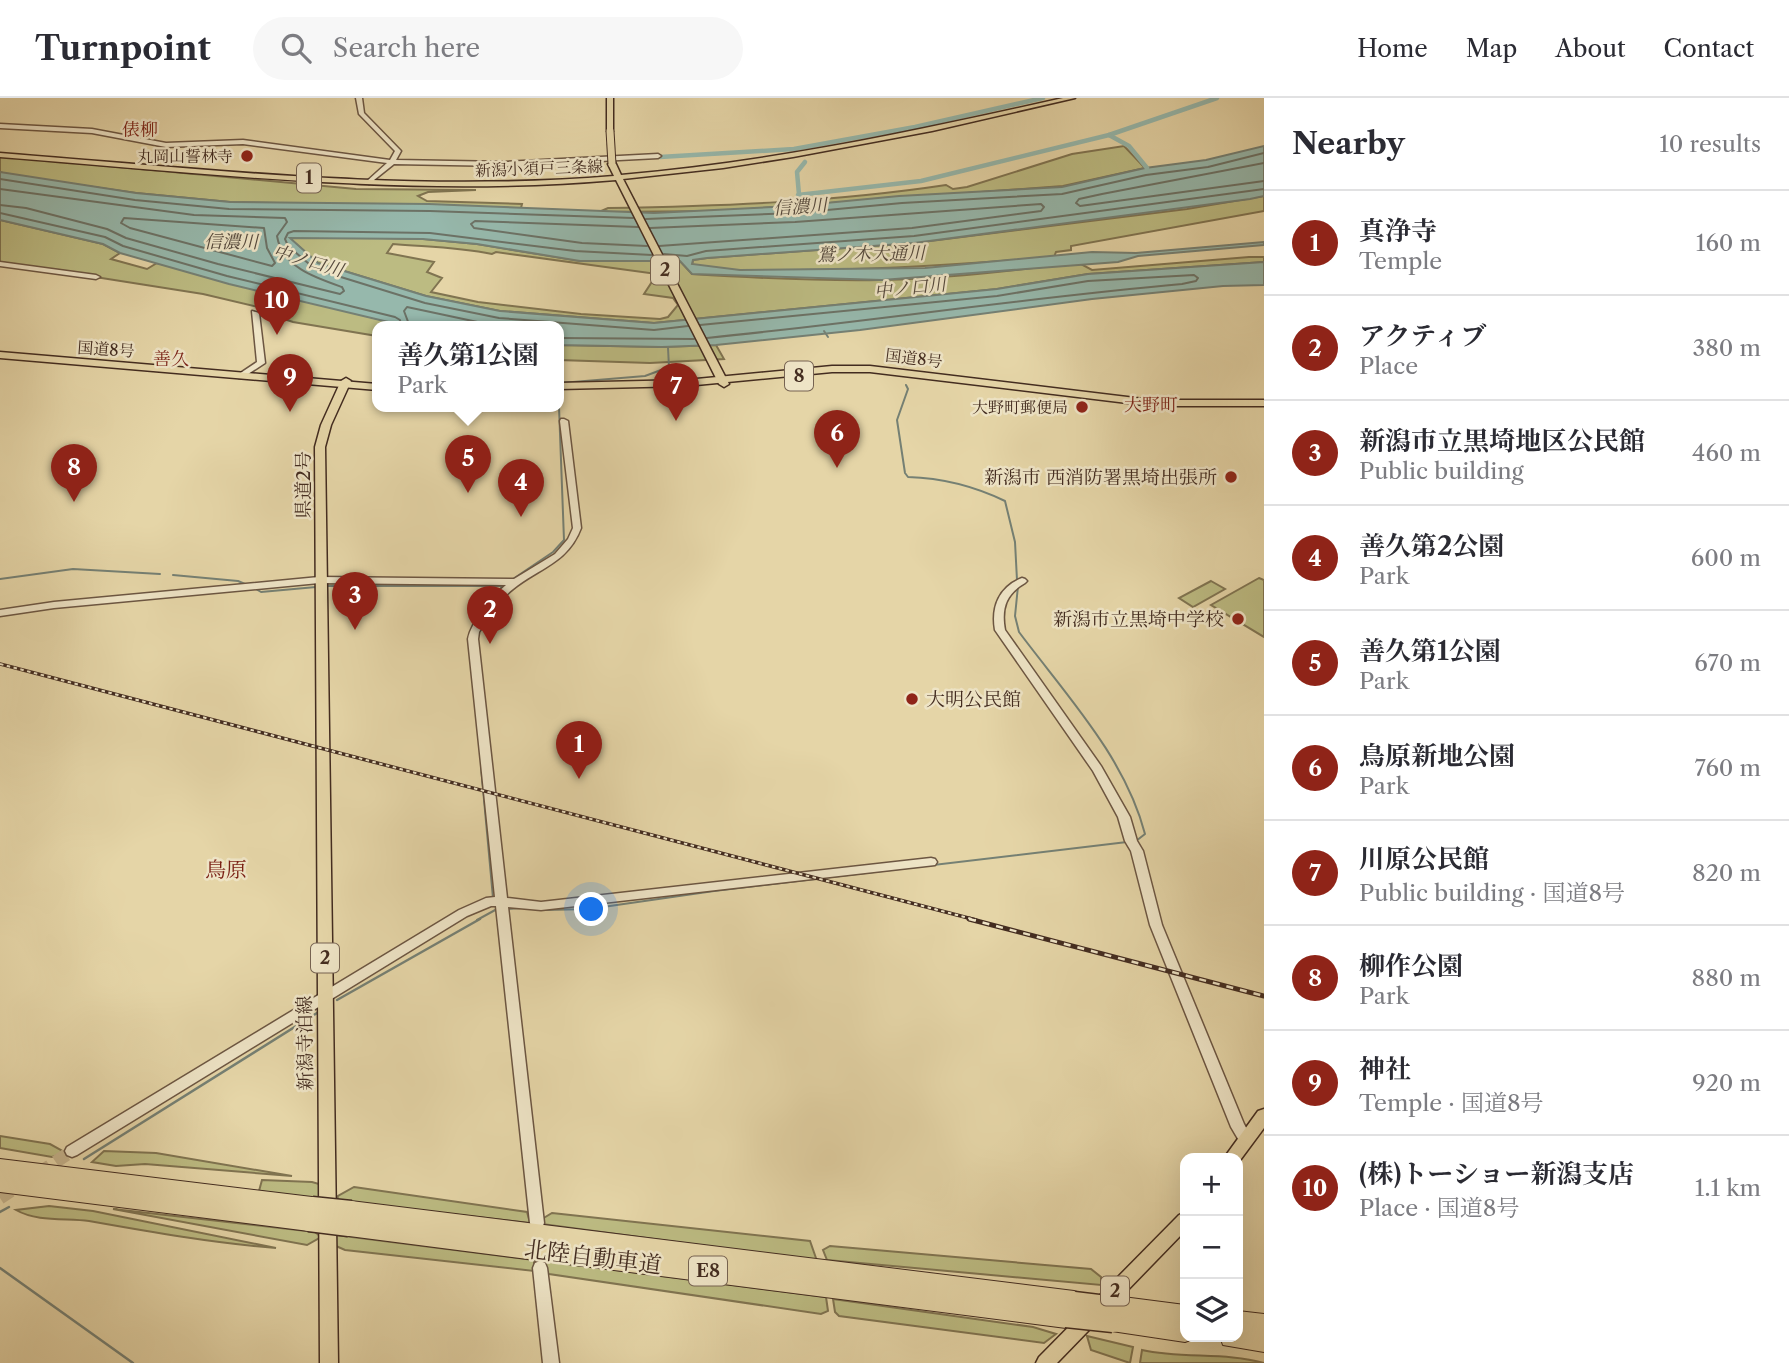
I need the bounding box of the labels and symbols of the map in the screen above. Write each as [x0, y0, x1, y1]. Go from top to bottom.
district label: 俵柳 [122, 119, 158, 141]
place label: 丸岡山誓林寺 [137, 146, 233, 166]
marker: 丸岡山誓林寺 [239, 148, 255, 164]
street label: 新潟小須戸三条線 [475, 156, 603, 180]
road number: 1 [297, 164, 321, 192]
water label: 信濃川 [772, 194, 830, 220]
water label: 信濃川 [204, 231, 260, 253]
water label: 中ノ口川 [270, 241, 348, 282]
water label: 鷲ノ木大通川 [817, 242, 927, 266]
road number: 2 [651, 256, 679, 285]
water label: 中ノ口川 [873, 273, 949, 303]
pin: 10 [254, 277, 300, 335]
street label: 国道8号 [77, 337, 135, 361]
street label: 国道8号 [884, 345, 944, 371]
district label: 善久 [153, 348, 189, 370]
pin: 9 [267, 354, 313, 412]
road number: 8 [785, 362, 813, 390]
pin: 7 [653, 363, 699, 421]
district label: 大野町 [1124, 394, 1178, 416]
place label: 大野町郵便局 [972, 397, 1068, 417]
marker: 大野町郵便局 [1074, 399, 1090, 415]
pin: 6 [814, 410, 860, 468]
pin: 5 [445, 435, 491, 493]
pin: 8 [51, 444, 97, 502]
street label: 県道2号 [292, 451, 315, 519]
pin: 4 [498, 459, 544, 517]
place label: 新潟市 西消防署黒埼出張所 [984, 466, 1217, 489]
marker: 新潟市 西消防署黒埼出張所 [1223, 469, 1239, 485]
pin: 3 [332, 572, 378, 630]
pin: 2 [467, 586, 513, 644]
place label: 新潟市立黒埼中学校 [1053, 608, 1224, 631]
marker: 新潟市立黒埼中学校 [1230, 611, 1246, 627]
place label: 大明公民館 [926, 688, 1021, 711]
marker: 大明公民館 [904, 691, 920, 707]
pin: 1 [556, 721, 602, 779]
district label: 鳥原 [205, 857, 247, 882]
your location [574, 892, 608, 926]
road number: 2 [311, 944, 339, 972]
street label: 新潟寺泊線 [293, 995, 317, 1091]
street label: 北陸自動車道 [523, 1235, 663, 1279]
road number: E8 [689, 1256, 727, 1286]
road number: 2 [1101, 1276, 1129, 1306]

